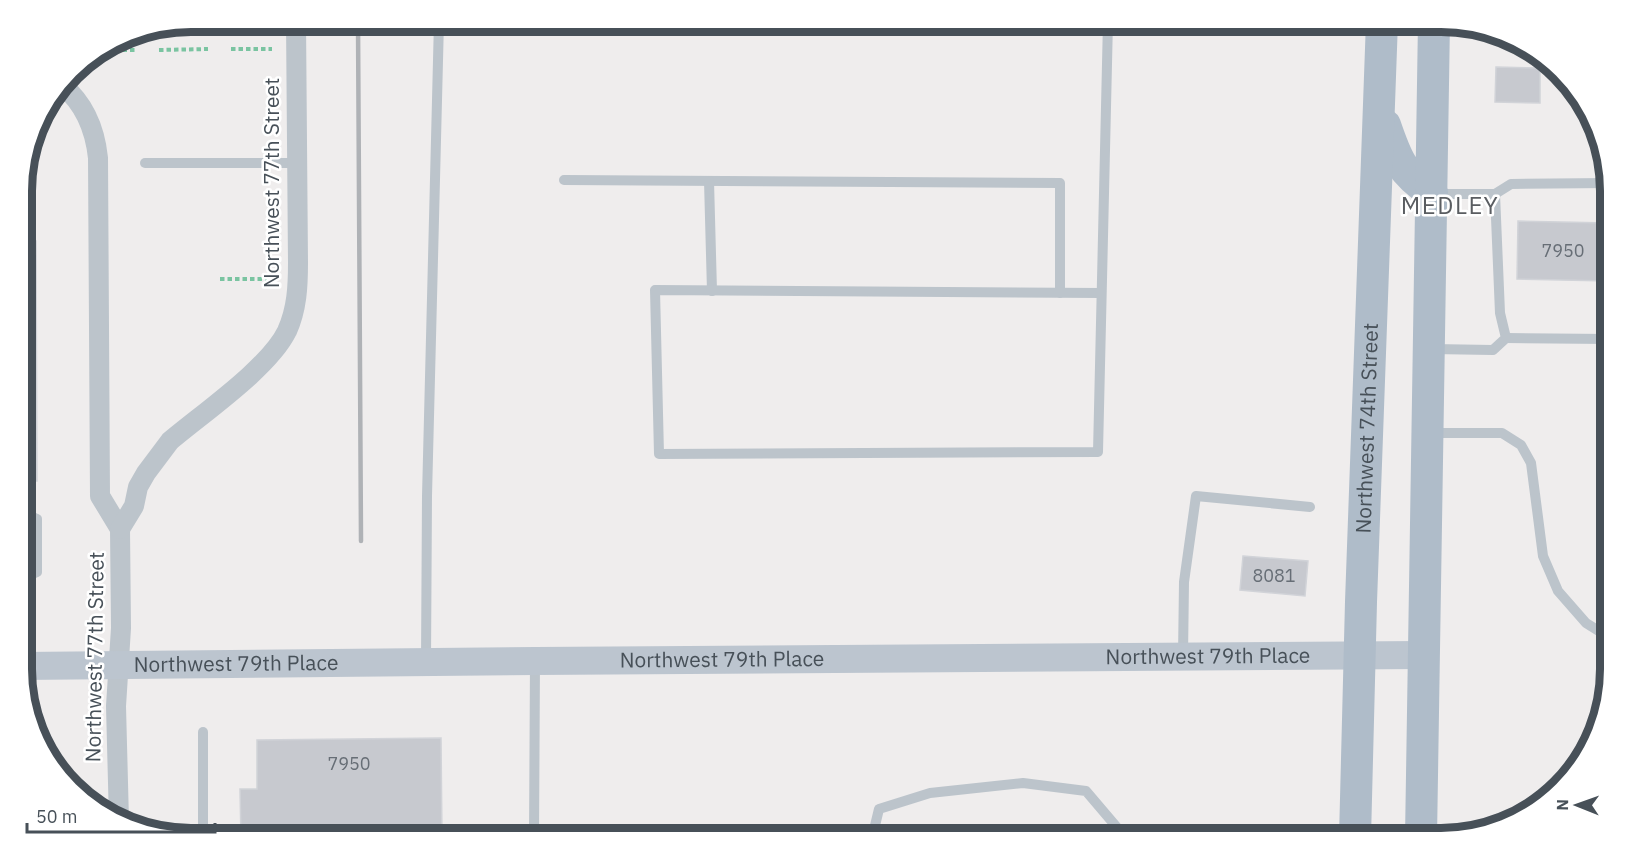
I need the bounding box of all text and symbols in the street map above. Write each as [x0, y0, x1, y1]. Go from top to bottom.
street label: Northwest 77th Street [257, 78, 285, 288]
district label: MEDLEY [1401, 189, 1499, 221]
house number: 7950 [1541, 239, 1585, 262]
street label: Northwest 74th Street [1348, 322, 1384, 534]
street label: Northwest 77th Street [78, 551, 110, 763]
house number: 8081 [1252, 564, 1296, 587]
street label: Northwest 79th Place [1105, 641, 1310, 670]
street label: Northwest 79th Place [619, 644, 824, 673]
street label: Northwest 79th Place [133, 648, 338, 678]
house number: 7950 [327, 752, 371, 775]
north arrow [1547, 775, 1607, 835]
scale bar [27, 796, 214, 834]
text: N [1552, 799, 1572, 811]
text: 50 m [36, 805, 78, 828]

